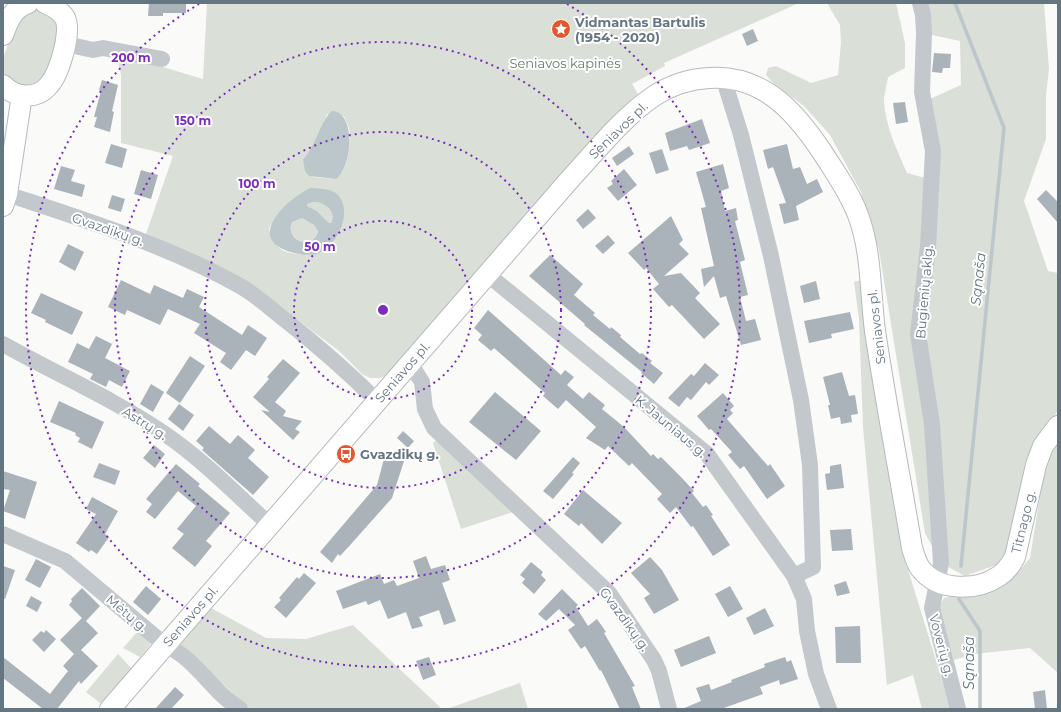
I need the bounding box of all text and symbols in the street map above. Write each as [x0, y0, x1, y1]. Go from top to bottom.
place label: Vidmantas Bartulis (1954 - 2020) [574, 14, 705, 45]
place icon: Vidmantas Bartulis (1954 - 2020) [550, 18, 572, 40]
text: 200 m [111, 50, 151, 65]
park label: Seniavos kapinės [509, 55, 621, 71]
street label: Seniavos pl. [585, 98, 651, 162]
text: 150 m [175, 113, 211, 128]
text: 100 m [239, 176, 275, 191]
street label: Gvazdikų g. [70, 209, 146, 249]
text: 50 m [304, 239, 336, 254]
street label: Bugienių aklg. [912, 244, 936, 339]
water label: Sąnaša [966, 252, 990, 306]
street label: Seniavos pl. [863, 288, 889, 365]
centre of rings [376, 303, 390, 317]
street label: Seniavos pl. [371, 338, 433, 406]
street label: K. Jauniaus g. [632, 391, 710, 461]
street label: Astrų g. [120, 403, 171, 443]
bus stop icon: Gvazdikų g. [335, 443, 357, 465]
place label: Gvazdikų g. [360, 446, 439, 462]
street label: Titnago g. [1007, 488, 1039, 555]
street label: Seniavos pl. [159, 582, 221, 650]
street label: Gvazdikų g. [597, 584, 654, 654]
street label: Mėtų g. [103, 591, 151, 635]
street label: Voverių g. [926, 612, 958, 678]
water label: Sąnaša [960, 636, 978, 690]

